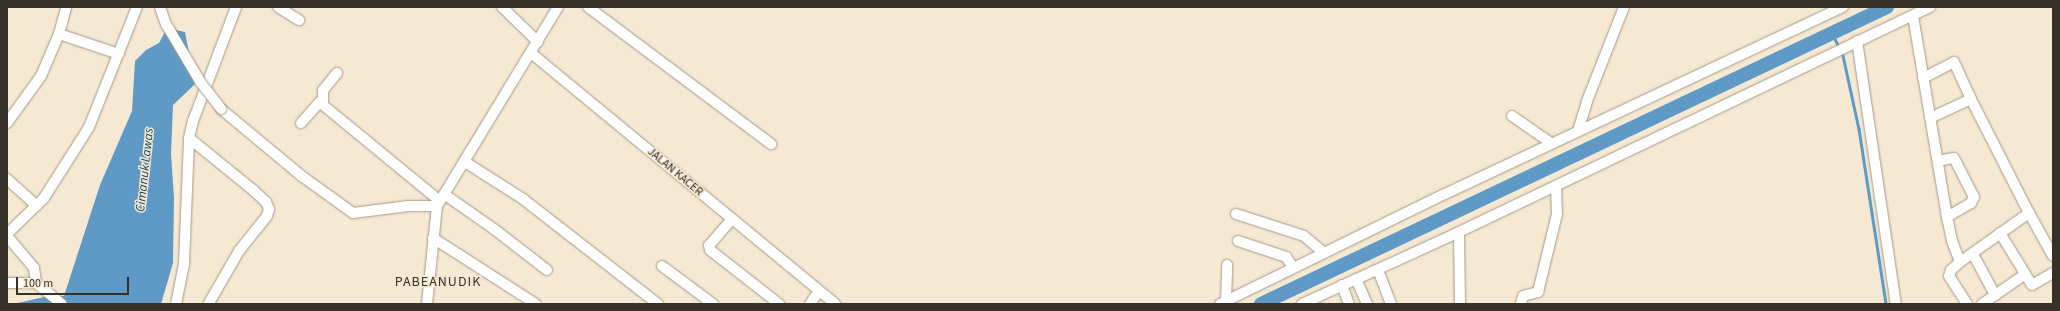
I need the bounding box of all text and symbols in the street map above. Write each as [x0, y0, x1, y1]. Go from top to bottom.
water label: Cimanuk Lawas [133, 127, 157, 213]
street label: JALAN KACER [644, 145, 706, 199]
scale bar [18, 269, 131, 295]
district label: PABEANUDIK [395, 274, 481, 290]
text: 100 m [23, 275, 53, 292]

